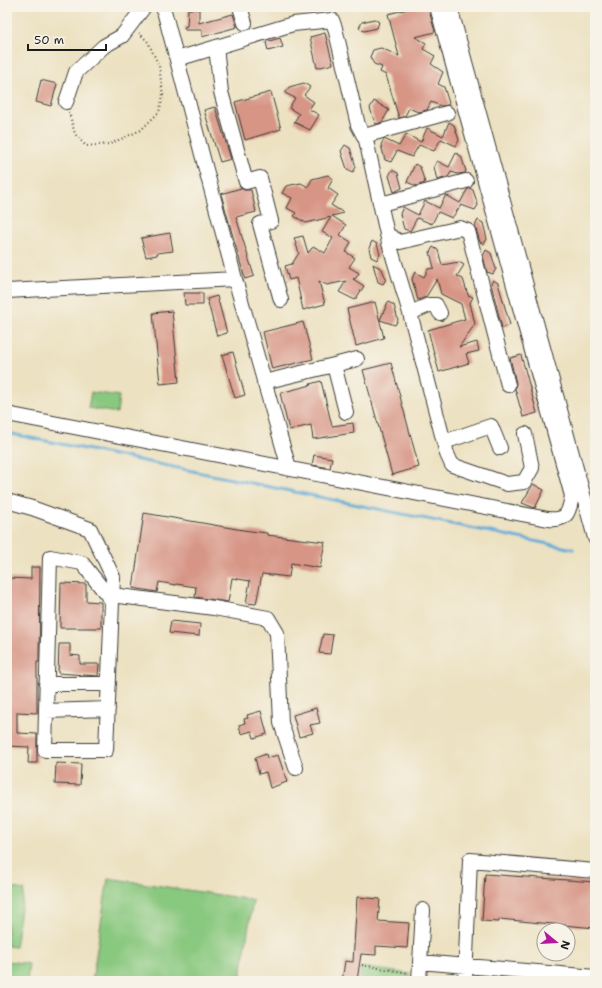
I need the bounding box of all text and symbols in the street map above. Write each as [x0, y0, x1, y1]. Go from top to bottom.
scale bar [28, 26, 106, 52]
text: 50 m [34, 32, 64, 48]
north arrow [536, 922, 576, 962]
text: N [556, 938, 574, 952]

